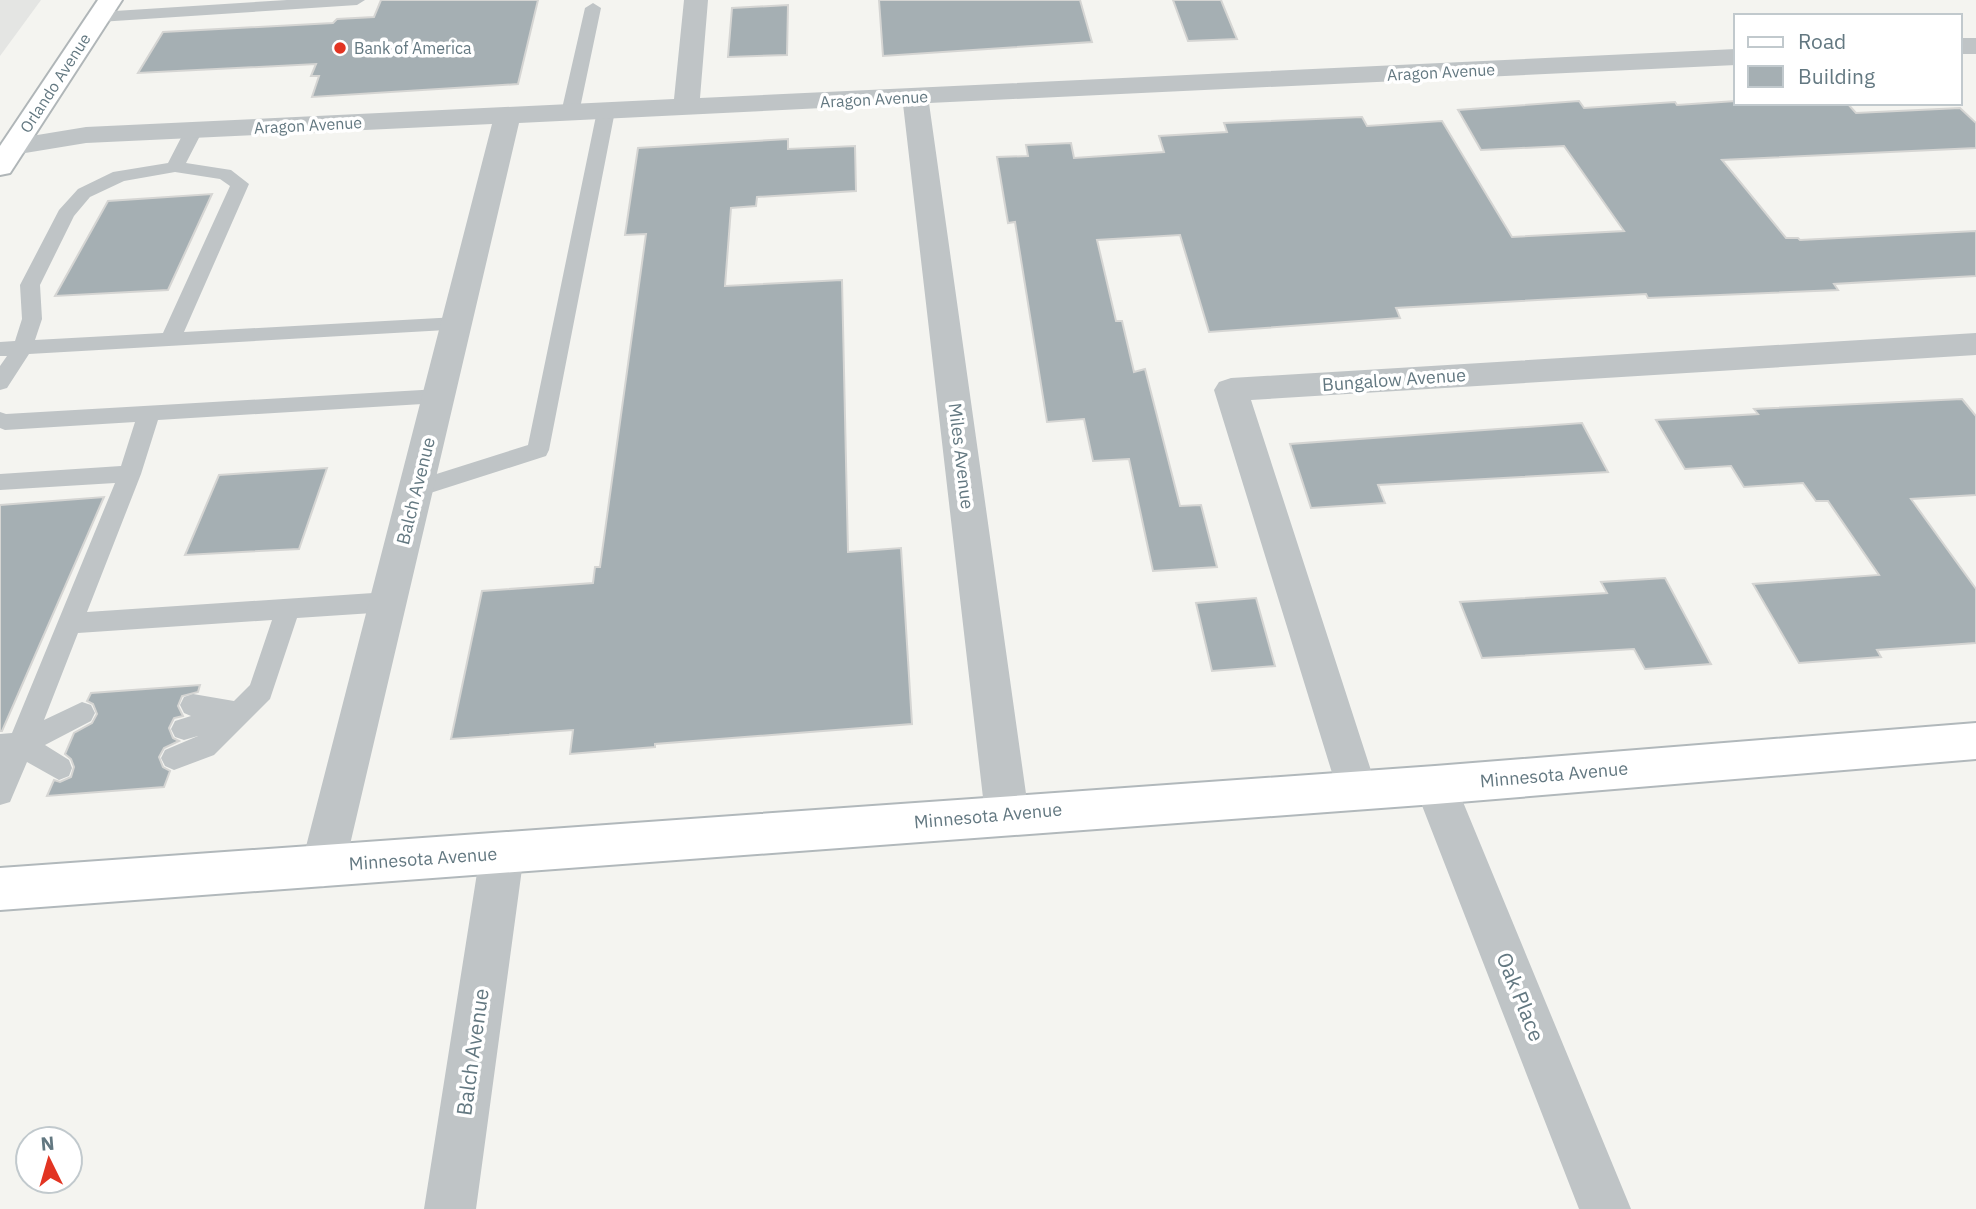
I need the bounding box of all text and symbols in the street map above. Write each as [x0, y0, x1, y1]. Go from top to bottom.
legend [1734, 14, 1962, 105]
text: Road [1798, 27, 1846, 55]
street label: Orlando Avenue [15, 29, 95, 137]
place label: Bank of America [354, 38, 472, 58]
marker: Bank of America [332, 40, 348, 56]
street label: Aragon Avenue [1386, 59, 1496, 85]
text: Building [1798, 62, 1875, 90]
street label: Aragon Avenue [819, 86, 929, 112]
street label: Aragon Avenue [253, 112, 363, 138]
street label: Bungalow Avenue [1321, 363, 1467, 396]
street label: Miles Avenue [944, 401, 979, 511]
street label: Balch Avenue [391, 435, 440, 547]
street label: Minnesota Avenue [1479, 757, 1629, 792]
street label: Minnesota Avenue [913, 798, 1063, 833]
street label: Minnesota Avenue [348, 842, 498, 875]
street label: Oak Place [1490, 948, 1551, 1045]
street label: Balch Avenue [449, 986, 495, 1117]
north arrow [14, 1125, 84, 1195]
text: N [40, 1131, 55, 1156]

